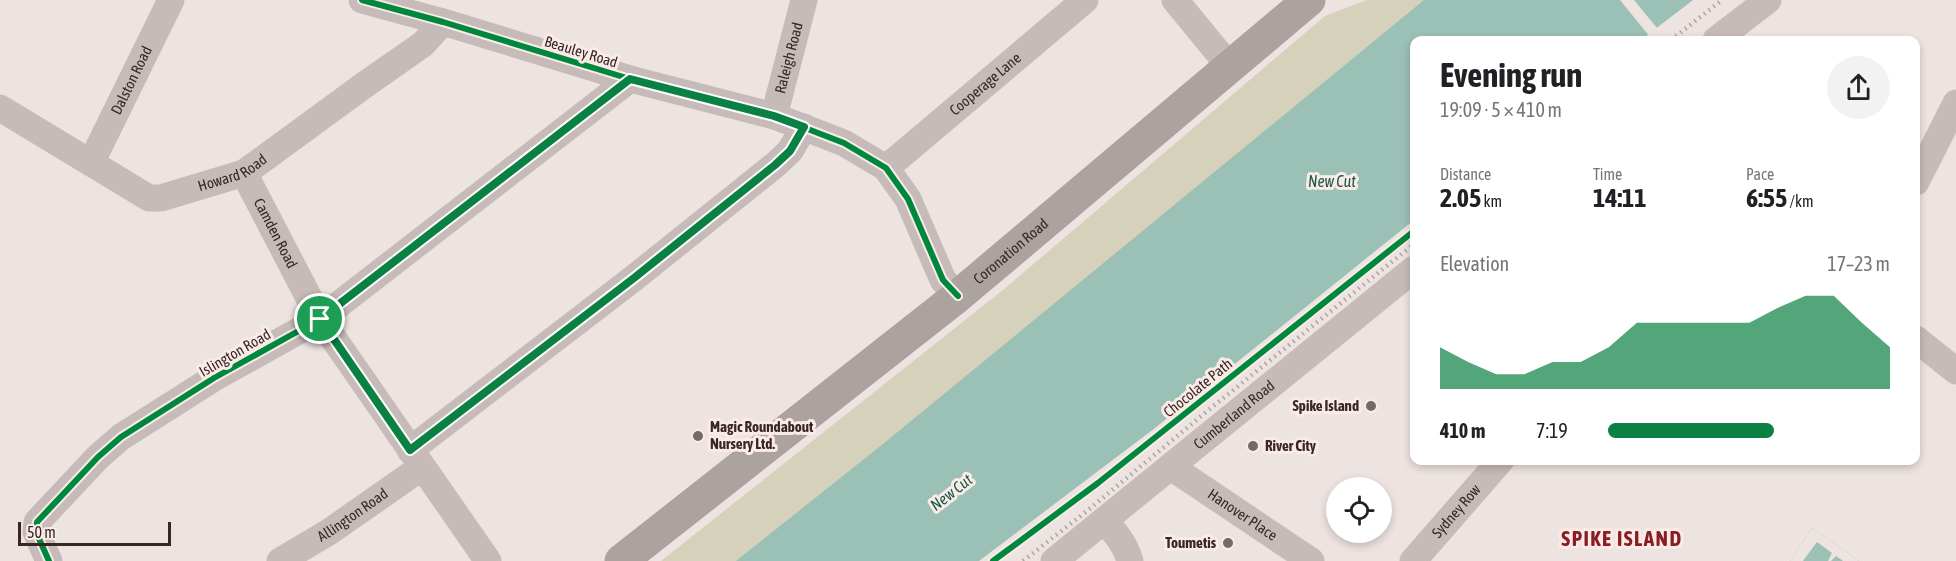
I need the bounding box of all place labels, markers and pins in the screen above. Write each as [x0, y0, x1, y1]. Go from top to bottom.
pin [294, 293, 345, 344]
place label: Spike Island [1293, 397, 1359, 414]
marker: Spike Island [1364, 399, 1378, 413]
place label: Magic Roundabout Nursery Ltd. [710, 418, 814, 452]
marker: Magic Roundabout Nursery Ltd. [691, 429, 705, 443]
place label: River City [1265, 437, 1317, 454]
marker: River City [1246, 439, 1260, 453]
place label: Toumetis [1165, 534, 1217, 551]
marker: Toumetis [1221, 536, 1235, 550]

